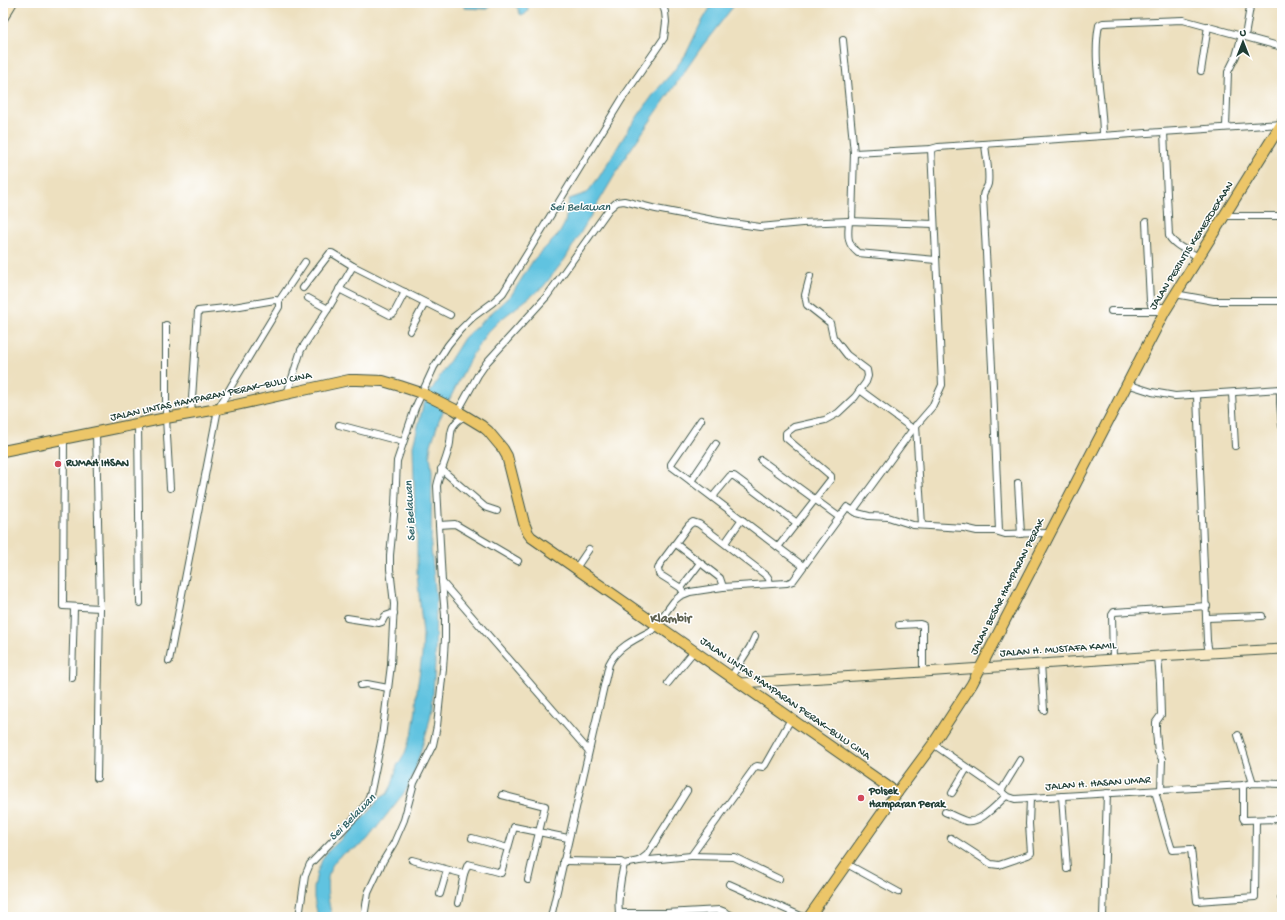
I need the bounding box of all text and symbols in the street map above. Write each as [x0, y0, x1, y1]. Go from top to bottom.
north arrow [1223, 22, 1263, 62]
text: U [1240, 28, 1247, 40]
street label: JALAN PERINTIS KEMERDEKAAN [1147, 180, 1237, 312]
water label: Sei Belawan [550, 201, 611, 215]
street label: JALAN LINTAS HAMPARAN PERAK–BULU CINA [109, 370, 313, 424]
place label: RUMAH IHSAN [65, 458, 129, 470]
marker: RUMAH IHSAN [53, 459, 63, 469]
water label: Sei Belawan [402, 480, 420, 542]
street label: JALAN BESAR HAMPARAN PERAK [968, 515, 1049, 657]
district label: Klambir [650, 612, 693, 627]
street label: JALAN LINTAS HAMPARAN PERAK–BULU CINA [698, 635, 873, 763]
street label: JALAN H. MUSTAFA KAMIL [1000, 640, 1117, 660]
street label: JALAN H. HASAN UMAR [1045, 774, 1152, 794]
place label: Polsek Hamparan Perak [868, 786, 947, 811]
water label: Sei Belawan [327, 791, 380, 844]
marker: Polsek Hamparan Perak [856, 793, 866, 803]

